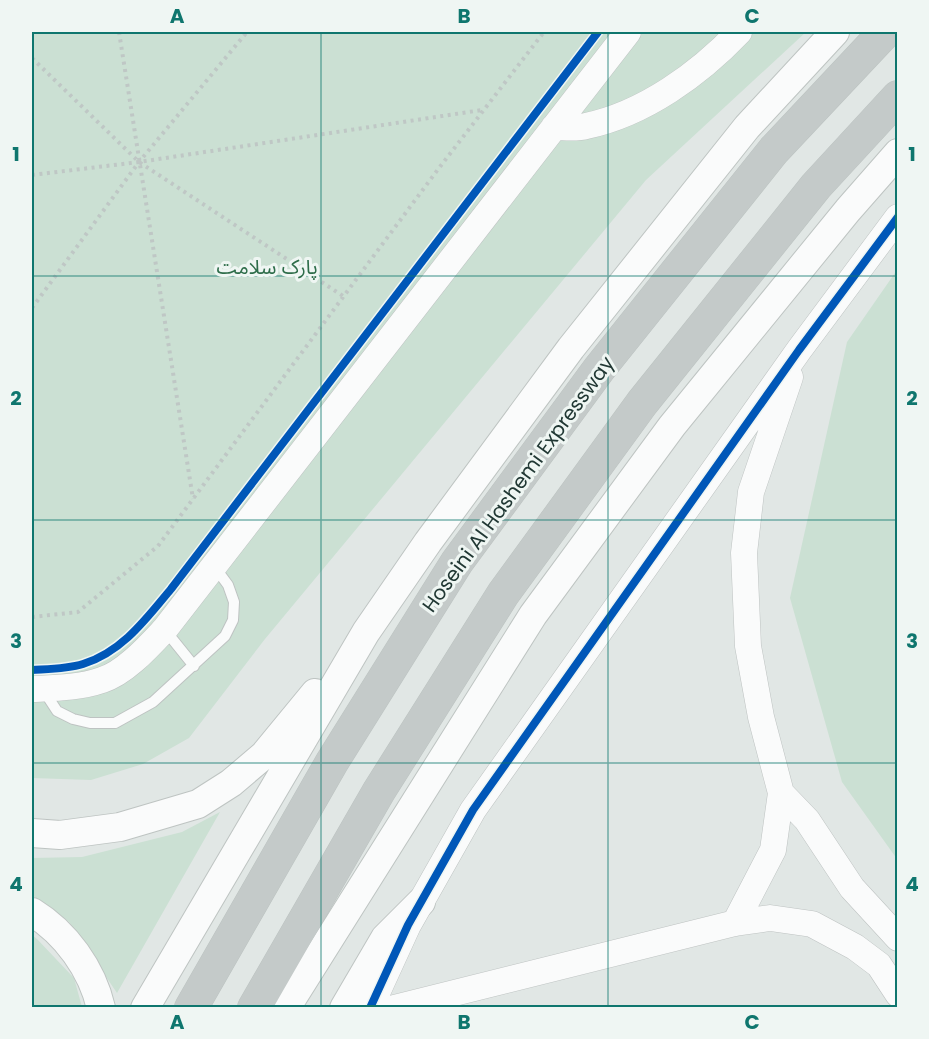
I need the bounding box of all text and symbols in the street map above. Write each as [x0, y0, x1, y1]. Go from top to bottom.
text: A [170, 2, 185, 30]
text: B [457, 2, 471, 30]
text: C [744, 2, 760, 30]
text: 1 [12, 140, 20, 168]
text: 1 [908, 140, 916, 168]
park label: پارک سلامت [216, 253, 318, 281]
street label: Hoseini Al Hashemi Expressway [415, 350, 621, 618]
text: 2 [10, 384, 22, 412]
text: 2 [906, 384, 918, 412]
text: 3 [10, 627, 22, 655]
text: 3 [906, 627, 918, 655]
text: 4 [9, 870, 23, 898]
text: 4 [905, 870, 919, 898]
text: A [170, 1008, 185, 1036]
text: B [457, 1008, 471, 1036]
text: C [744, 1008, 760, 1036]

